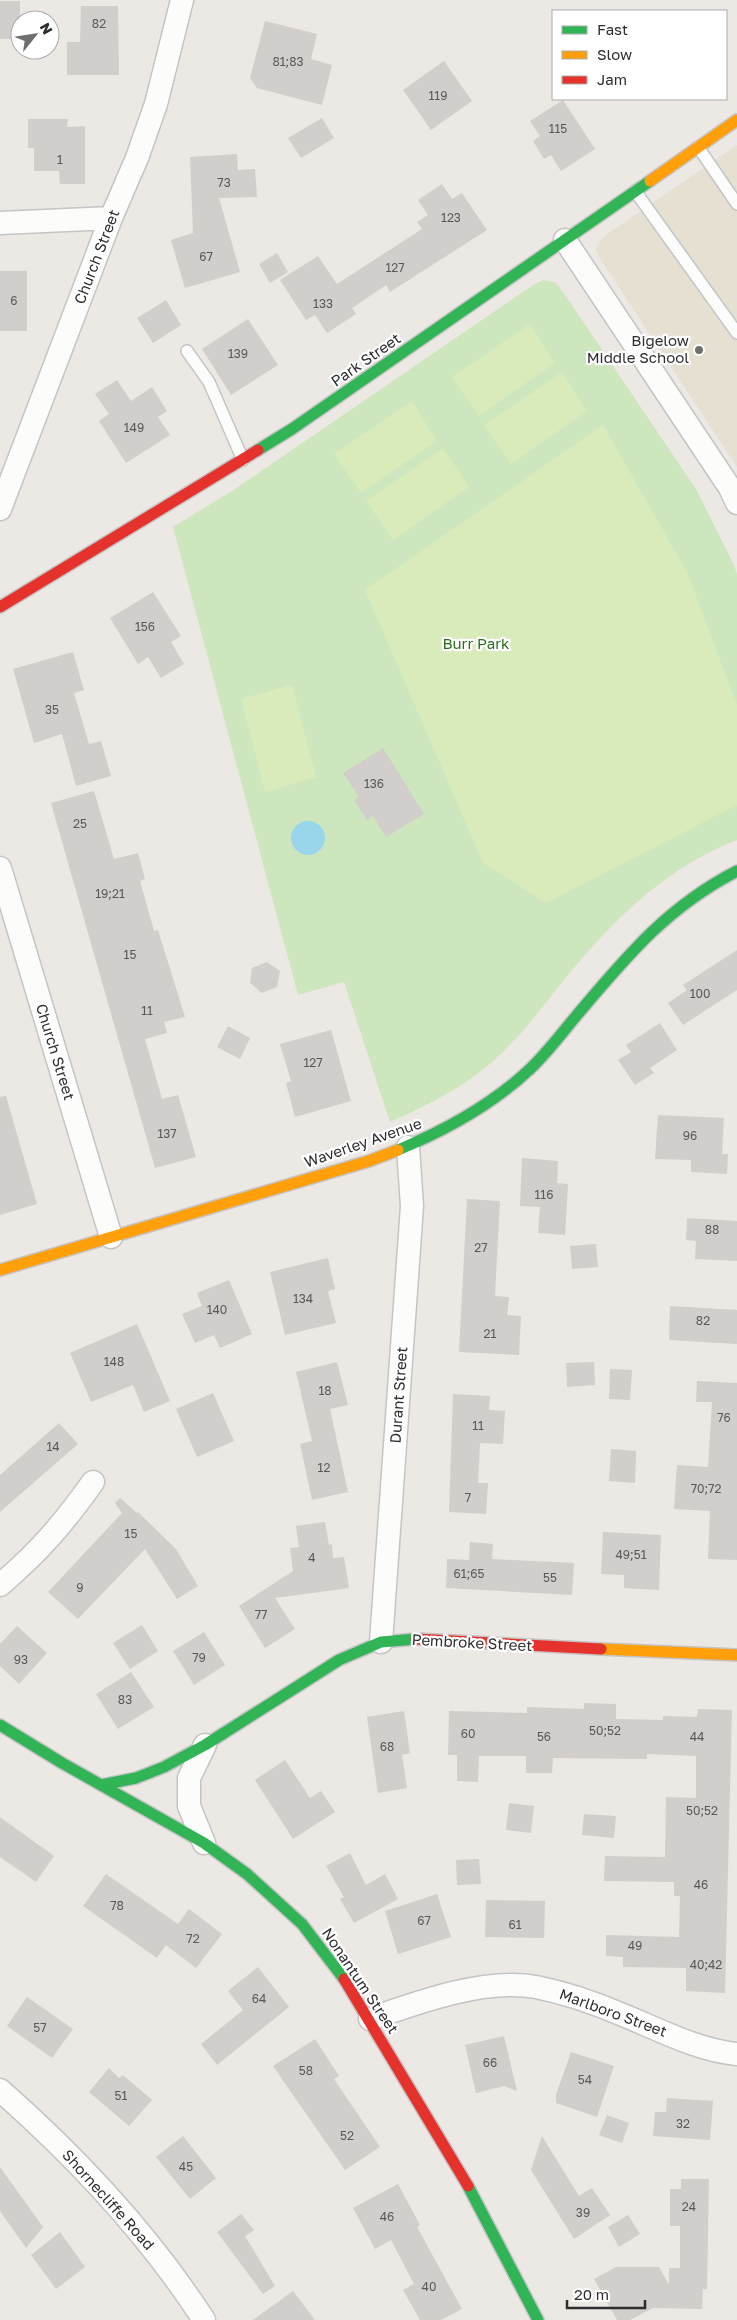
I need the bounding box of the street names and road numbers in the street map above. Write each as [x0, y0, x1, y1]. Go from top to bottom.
street label: Church Street [70, 207, 122, 306]
street label: Park Street [327, 329, 404, 390]
street label: Church Street [33, 1001, 79, 1102]
street label: Waverley Avenue [302, 1113, 424, 1171]
street label: Durant Street [386, 1346, 410, 1444]
street label: Pembroke Street [411, 1630, 533, 1654]
street label: Nonantum Street [319, 1924, 403, 2037]
street label: Marlboro Street [557, 1984, 670, 2040]
street label: Shornecliffe Road [59, 2145, 159, 2253]

